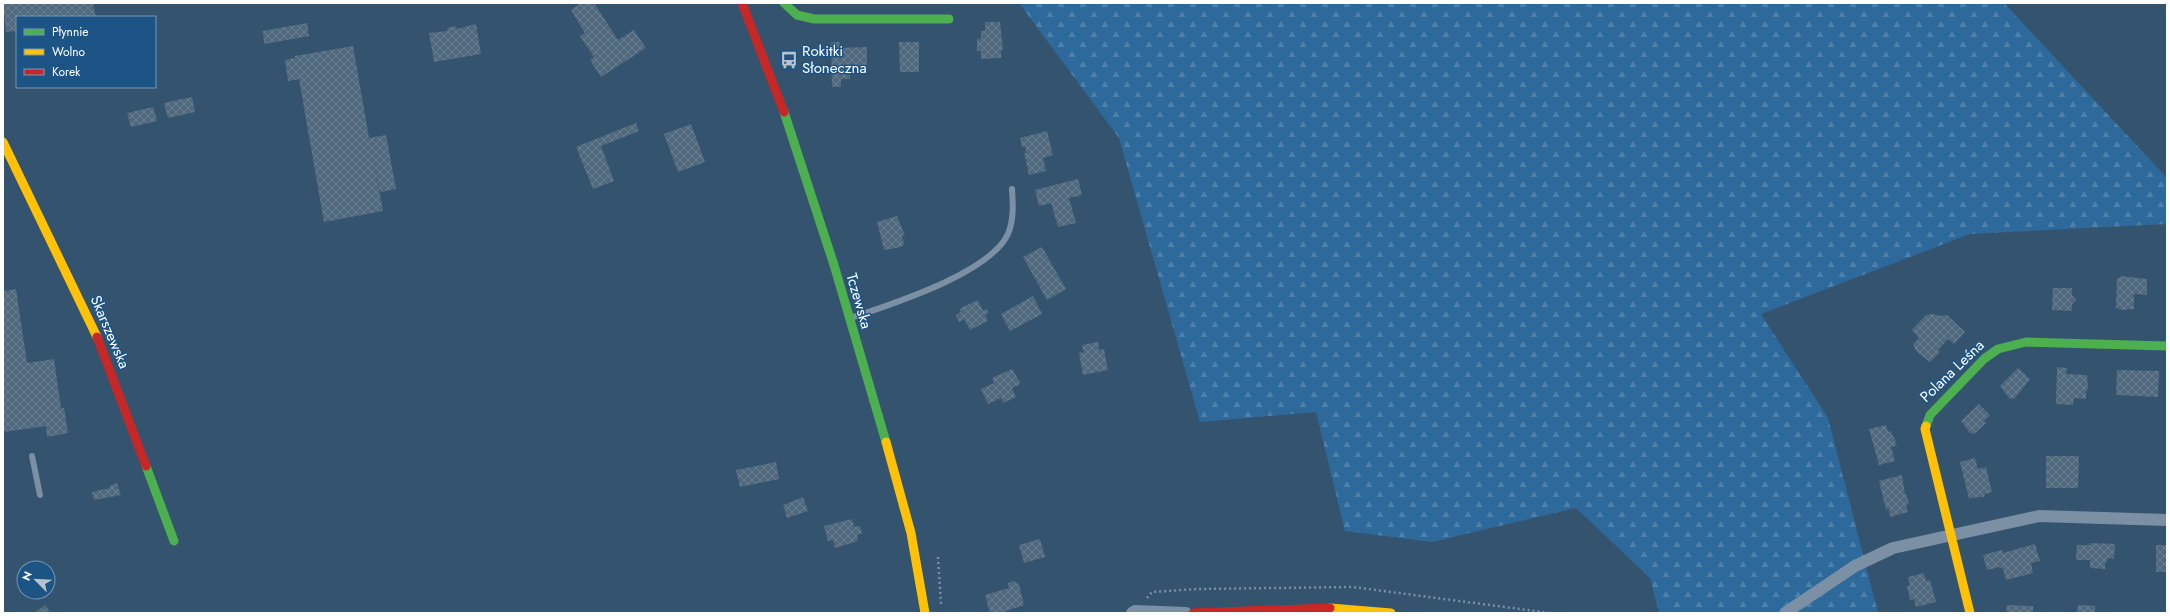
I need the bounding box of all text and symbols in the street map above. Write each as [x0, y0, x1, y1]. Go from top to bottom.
legend [16, 16, 156, 88]
text: Płynnie [52, 23, 89, 41]
place label: Rokitki Słoneczna [802, 40, 867, 79]
text: Wolno [52, 43, 86, 61]
bus stop icon: Rokitki Słoneczna [779, 50, 799, 70]
text: Korek [52, 63, 81, 81]
street label: Tczewska [841, 271, 877, 331]
street label: Skarszewska [85, 292, 135, 372]
street label: Polana Leśna [1915, 335, 1989, 407]
north arrow [16, 560, 56, 600]
text: N [18, 569, 36, 583]

